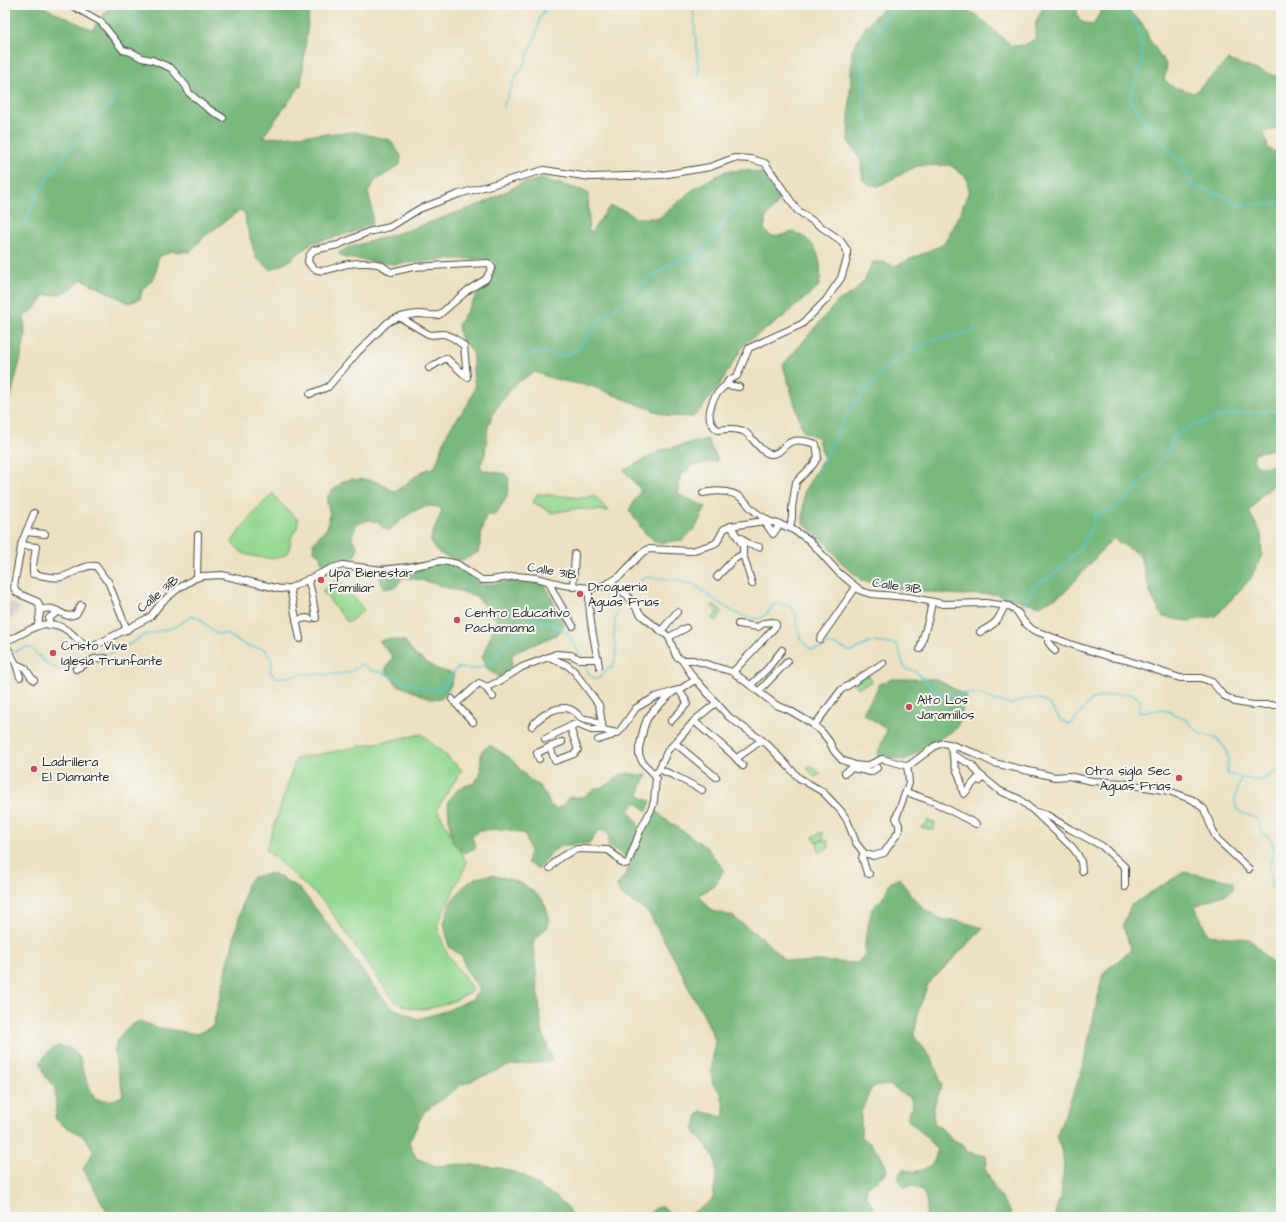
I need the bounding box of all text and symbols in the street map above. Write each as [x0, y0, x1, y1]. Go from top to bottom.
street label: Calle 31B [526, 558, 578, 584]
place label: Upa Bienestar Familiar [329, 564, 413, 597]
street label: Calle 31B [133, 571, 183, 617]
street label: Calle 31B [871, 574, 923, 598]
marker: Upa Bienestar Familiar [316, 575, 326, 585]
place label: Drogueria Aguas Frias [588, 578, 660, 612]
marker: Drogueria Aguas Frias [575, 589, 585, 599]
place label: Centro Educativo Pachamama [465, 604, 570, 637]
marker: Centro Educativo Pachamama [452, 615, 462, 625]
place label: Cristo Vive Iglesia Triunfante [61, 637, 163, 671]
marker: Cristo Vive Iglesia Triunfante [48, 648, 58, 658]
place label: Alto Los Jaramillos [917, 691, 975, 724]
marker: Alto Los Jaramillos [904, 702, 914, 712]
place label: Ladrillera El Diamante [42, 753, 109, 786]
place label: Otra sigla Sec Aguas Frias [1085, 762, 1171, 796]
marker: Ladrillera El Diamante [29, 764, 39, 774]
marker: Otra sigla Sec Aguas Frias [1174, 773, 1184, 783]

